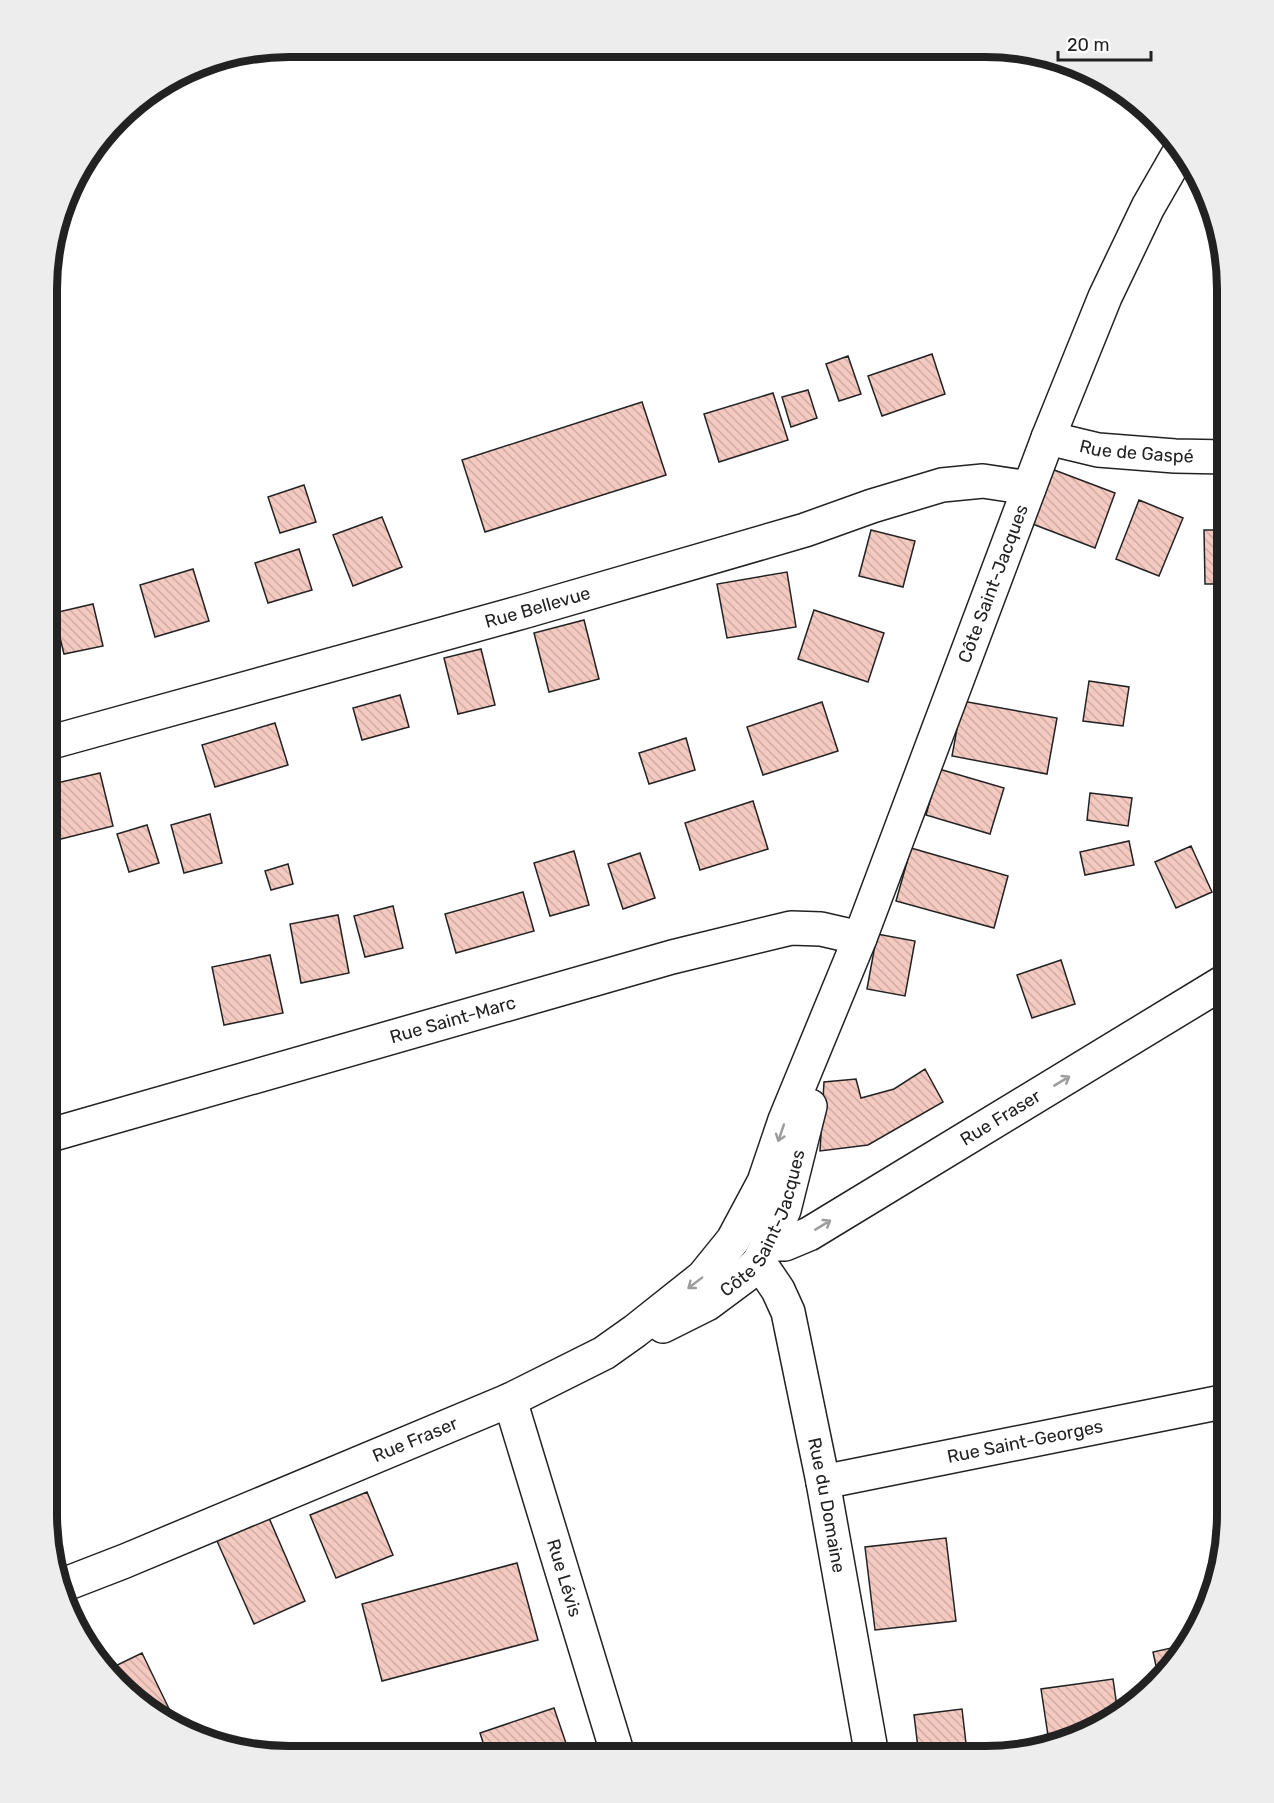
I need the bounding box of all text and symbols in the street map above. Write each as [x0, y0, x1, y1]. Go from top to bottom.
scale bar [1058, 24, 1151, 62]
text: 20 m [1067, 34, 1109, 56]
street label: Rue de Gaspé [1077, 435, 1194, 467]
street label: Côte Saint-Jacques [953, 501, 1033, 666]
street label: Rue Bellevue [482, 582, 593, 633]
street label: Rue Saint-Marc [387, 991, 518, 1048]
one-way arrow [1053, 1074, 1070, 1086]
street label: Rue Fraser [956, 1085, 1045, 1150]
one-way arrow [774, 1123, 785, 1142]
street label: Côte Saint-Jacques [716, 1147, 810, 1301]
one-way arrow [814, 1219, 831, 1231]
one-way arrow [687, 1277, 703, 1290]
street label: Rue Fraser [369, 1412, 461, 1467]
street label: Rue Saint-Georges [945, 1415, 1105, 1468]
street label: Rue du Domaine [803, 1436, 850, 1575]
street label: Rue Lévis [542, 1536, 586, 1620]

